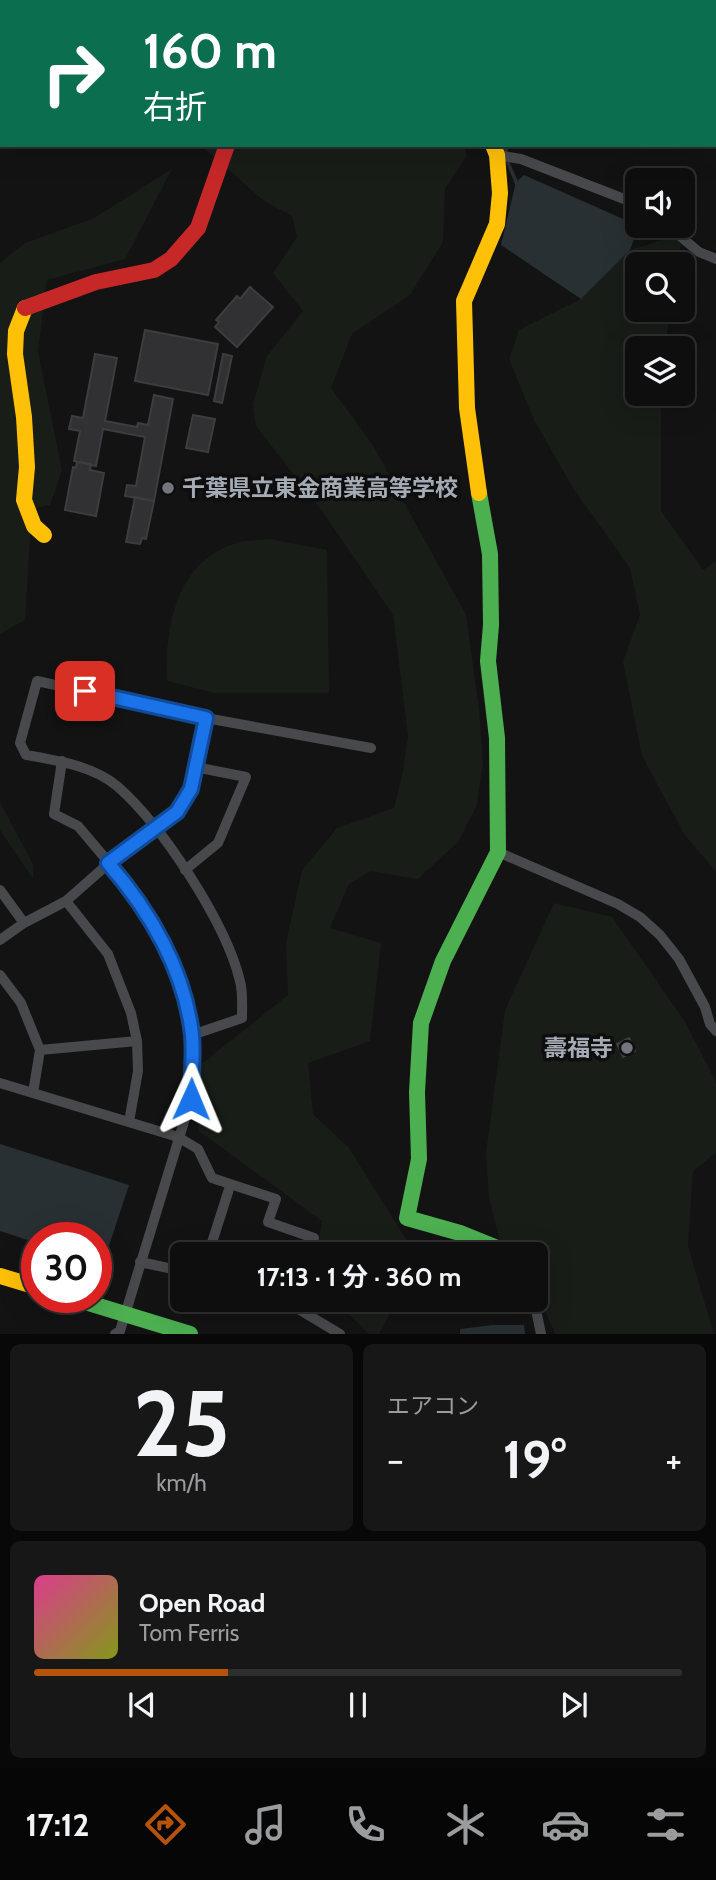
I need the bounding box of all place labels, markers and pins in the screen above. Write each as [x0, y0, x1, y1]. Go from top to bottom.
place label: 千葉県立東金商業高等学校 [182, 474, 458, 502]
marker: 千葉県立東金商業高等学校 [160, 480, 176, 496]
pin [55, 661, 115, 721]
place label: 壽福寺 [544, 1034, 613, 1062]
marker: 壽福寺 [619, 1040, 635, 1056]

